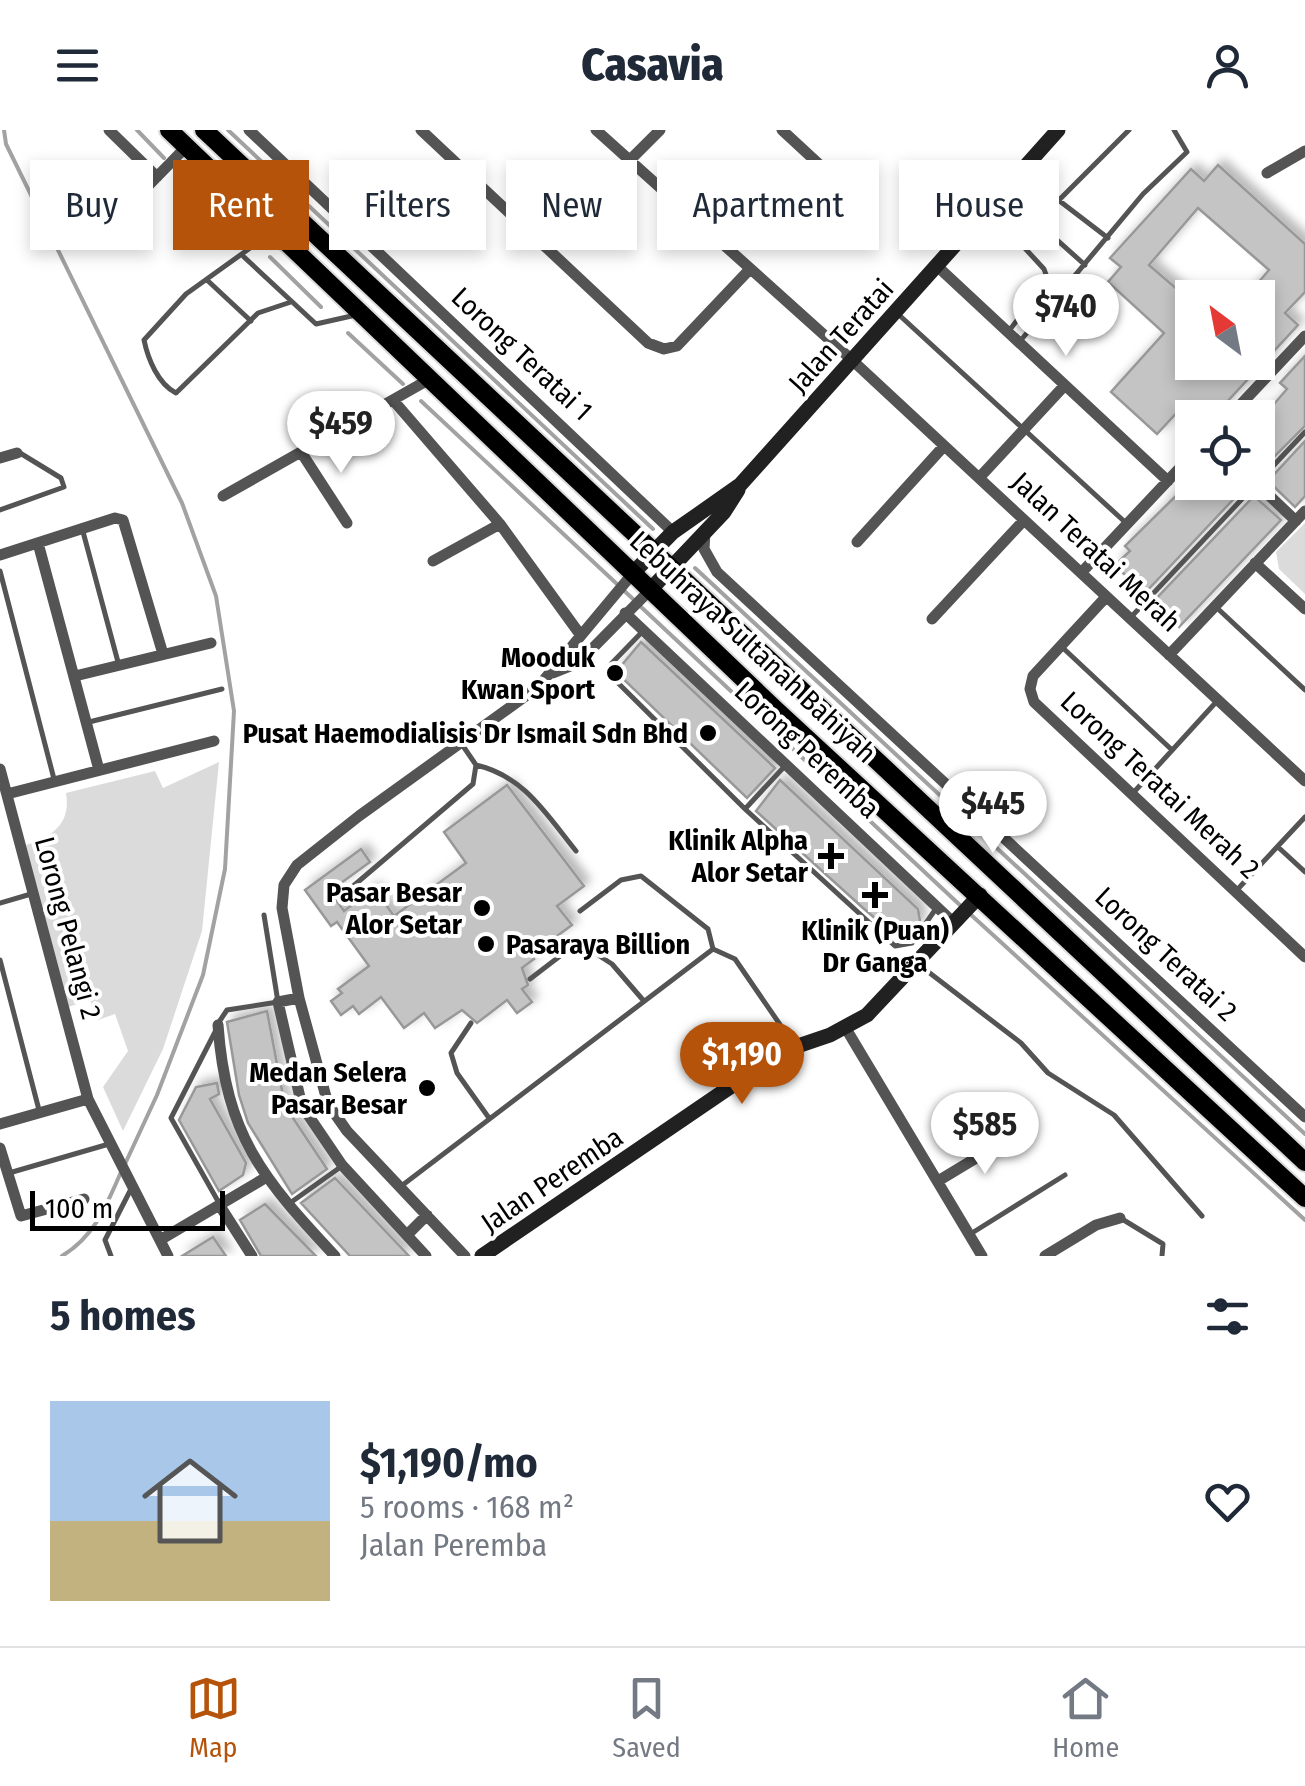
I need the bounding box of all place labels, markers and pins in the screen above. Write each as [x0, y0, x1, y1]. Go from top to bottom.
pin: $740 [1007, 274, 1125, 359]
pin: $459 [282, 391, 400, 476]
place label: Mooduk Kwan Sport [461, 641, 596, 706]
marker: Mooduk Kwan Sport [604, 662, 626, 684]
place label: Pusat Haemodialisis Dr Ismail Sdn Bhd [243, 717, 688, 750]
marker: Pusat Haemodialisis Dr Ismail Sdn Bhd [697, 722, 719, 744]
pin: $445 [934, 771, 1052, 856]
place label: Klinik Alpha Alor Setar [668, 824, 809, 889]
marker: Klinik Alpha Alor Setar [818, 843, 844, 869]
place label: Pasar Besar Alor Setar [326, 876, 463, 941]
marker: Klinik (Puan) Dr Ganga [862, 882, 888, 908]
marker: Pasar Besar Alor Setar [471, 897, 493, 919]
place label: Klinik (Puan) Dr Ganga [801, 914, 949, 979]
place label: Pasaraya Billion [506, 928, 690, 961]
marker: Pasaraya Billion [475, 933, 497, 955]
pin: $1,190 [661, 1022, 823, 1107]
place label: Medan Selera Pasar Besar [249, 1056, 408, 1121]
marker: Medan Selera Pasar Besar [416, 1077, 438, 1099]
pin: $585 [926, 1092, 1044, 1177]

